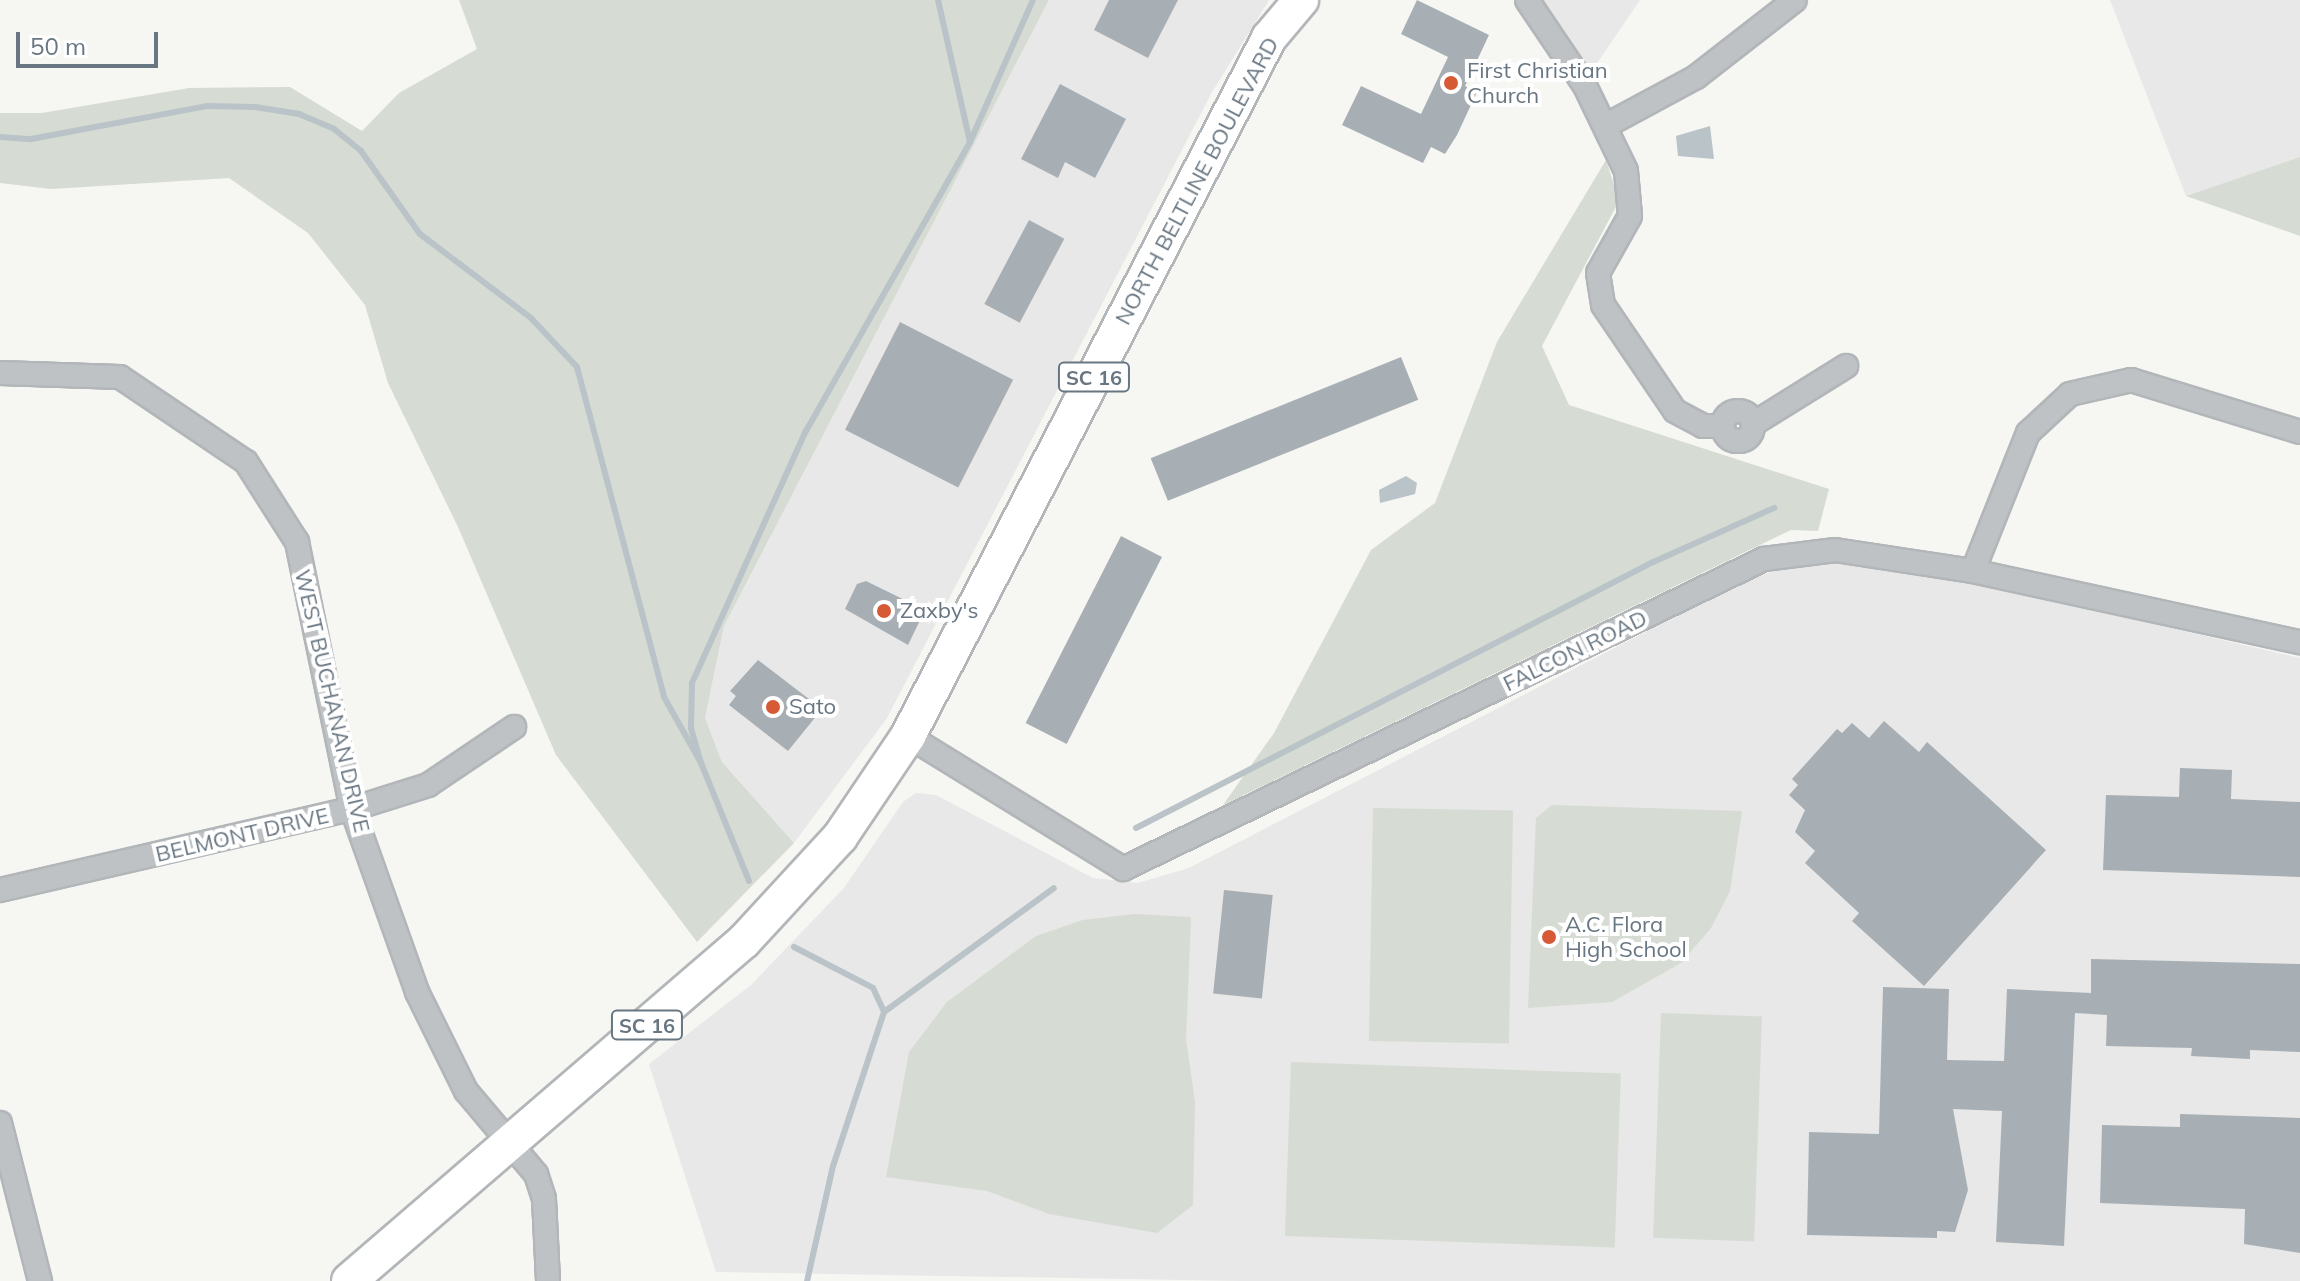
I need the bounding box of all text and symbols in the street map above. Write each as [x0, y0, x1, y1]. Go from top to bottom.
scale bar [20, 16, 162, 66]
text: 50 m [30, 31, 86, 61]
street label: NORTH BELTLINE BOULEVARD [1110, 33, 1284, 329]
place label: First Christian Church [1467, 57, 1608, 108]
marker: First Christian Church [1442, 74, 1460, 92]
road number: SC 16 [1056, 361, 1132, 393]
street label: WEST BUCHANAN DRIVE [289, 567, 375, 835]
place label: Zaxby's [900, 598, 978, 624]
marker: Zaxby's [875, 602, 893, 620]
street label: FALCON ROAD [1499, 605, 1651, 697]
place label: Sato [789, 694, 836, 720]
marker: Sato [764, 698, 782, 716]
street label: BELMONT DRIVE [153, 802, 331, 868]
place label: A.C. Flora High School [1565, 911, 1687, 962]
marker: A.C. Flora High School [1540, 928, 1558, 946]
road number: SC 16 [609, 1009, 685, 1041]

